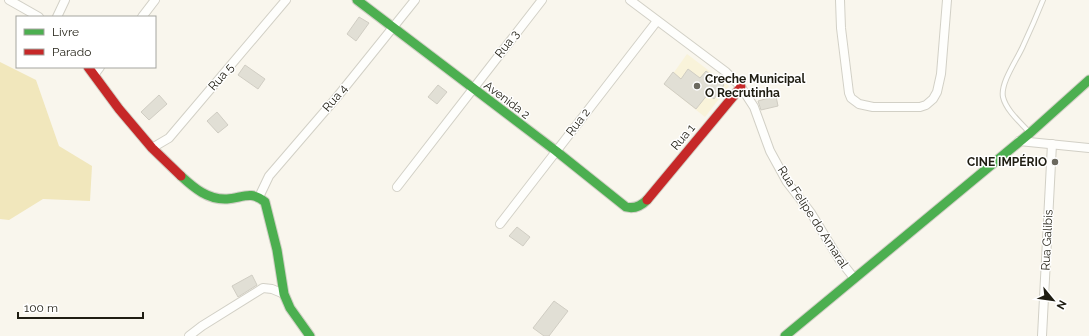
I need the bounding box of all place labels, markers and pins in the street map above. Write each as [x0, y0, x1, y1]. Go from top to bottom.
place label: Creche Municipal O Recrutinha [705, 72, 805, 100]
marker: Creche Municipal O Recrutinha [692, 81, 702, 91]
place label: CINE IMPÉRIO [967, 154, 1047, 169]
marker: CINE IMPÉRIO [1050, 157, 1060, 167]

